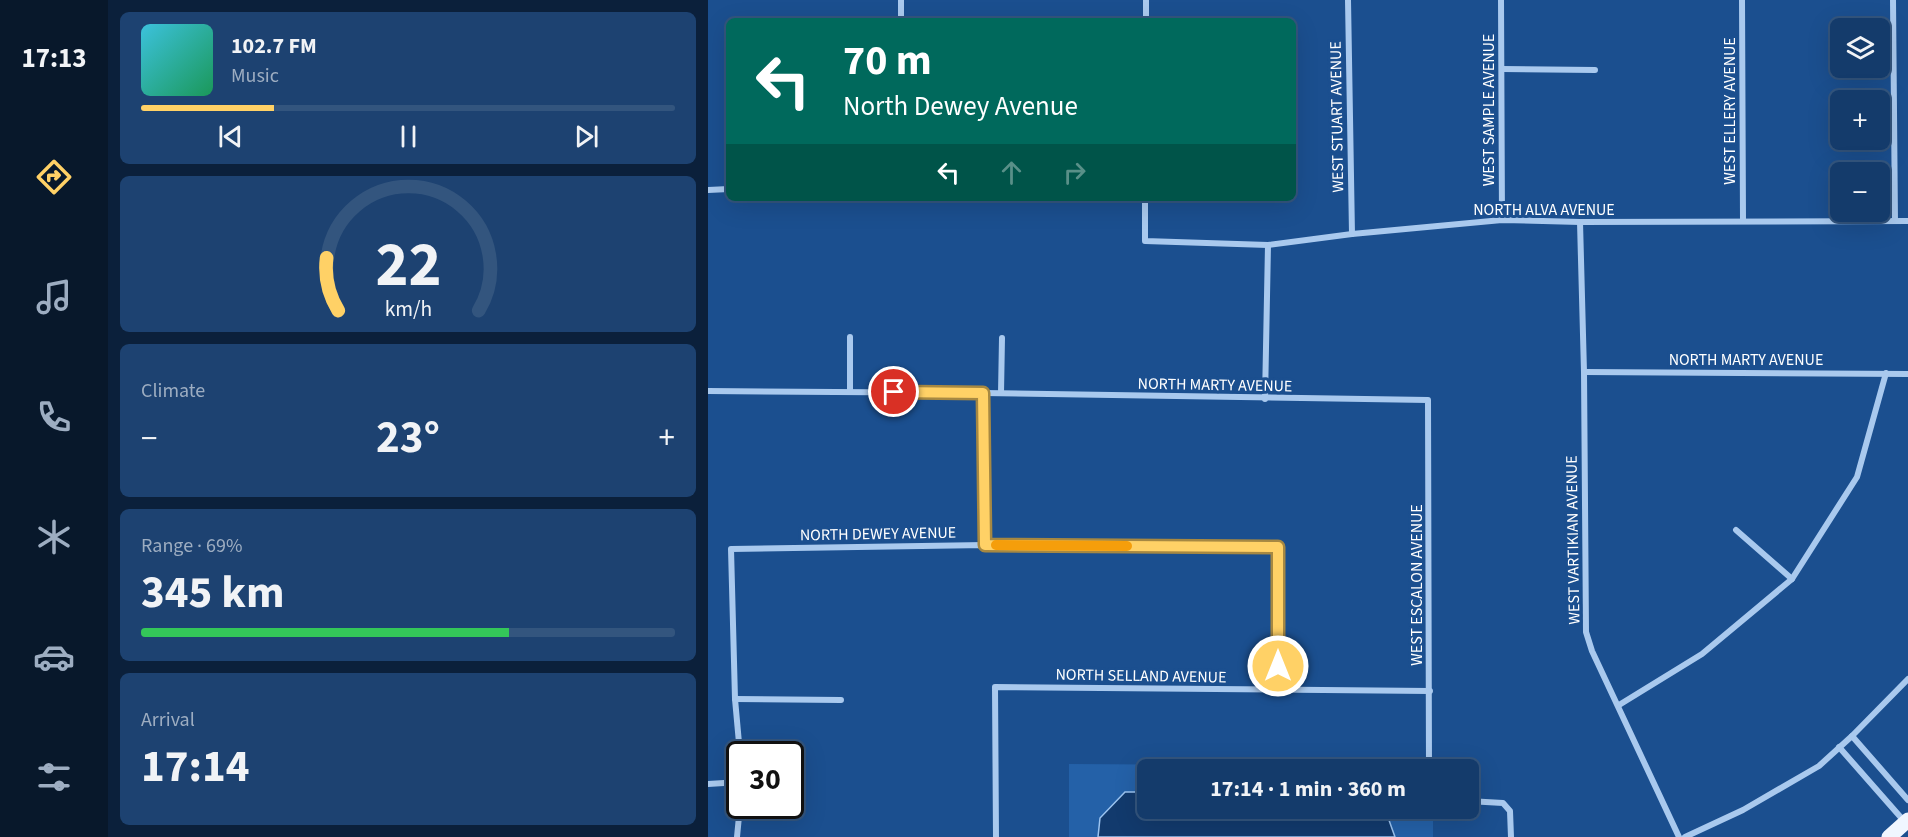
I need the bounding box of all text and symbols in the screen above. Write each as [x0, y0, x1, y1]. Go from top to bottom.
map controls [1830, 18, 1890, 222]
button: layers [1830, 18, 1890, 78]
text: 102.7 FM [231, 30, 317, 62]
text: 70 m [843, 31, 932, 91]
street label: WEST SAMPLE AVENUE [1478, 34, 1500, 186]
street label: WEST ELLERY AVENUE [1719, 37, 1741, 185]
text: 17:13 [21, 39, 87, 78]
street label: WEST STUART AVENUE [1325, 41, 1349, 193]
icon: left [744, 42, 822, 120]
text: Music [231, 62, 279, 90]
text: North Dewey Avenue [843, 87, 1078, 126]
button: + [1830, 90, 1890, 150]
icon: previous [214, 120, 247, 153]
icon: pause [392, 120, 425, 153]
icon: next [570, 120, 603, 153]
icon: directions [33, 156, 75, 198]
icon: left [932, 156, 965, 189]
icon: ahead [995, 156, 1028, 189]
icon: right [1058, 156, 1091, 189]
button: − [1830, 162, 1890, 222]
street label: NORTH ALVA AVENUE [1473, 199, 1615, 221]
text: 22 [375, 221, 441, 310]
icon: music [33, 276, 75, 318]
text: km/h [384, 295, 432, 326]
street label: NORTH MARTY AVENUE [1669, 349, 1823, 371]
pin [868, 366, 919, 417]
street label: NORTH MARTY AVENUE [1137, 373, 1293, 397]
icon: arrive [877, 375, 910, 408]
text: Climate [141, 377, 205, 405]
icon: phone [33, 396, 75, 438]
text: 23° [376, 406, 440, 470]
text: − [141, 415, 157, 462]
text: + [659, 415, 675, 462]
street label: WEST VARTIKIAN AVENUE [1561, 455, 1585, 625]
street label: WEST ESCALON AVENUE [1406, 504, 1428, 666]
icon: climate [33, 516, 75, 558]
street label: NORTH DEWEY AVENUE [800, 522, 956, 546]
text: Range · 69% [141, 532, 242, 560]
text: 345 km [141, 561, 285, 625]
position arrow [1246, 634, 1310, 698]
icon: car [33, 636, 75, 678]
street label: NORTH SELLAND AVENUE [1055, 664, 1227, 688]
text: Arrival [141, 706, 195, 734]
text: 17:14 [141, 735, 250, 799]
speed limit sign: 30 [726, 741, 804, 819]
icon: filters [33, 756, 75, 798]
text: 17:14 · 1 min · 360 m [1210, 773, 1406, 805]

